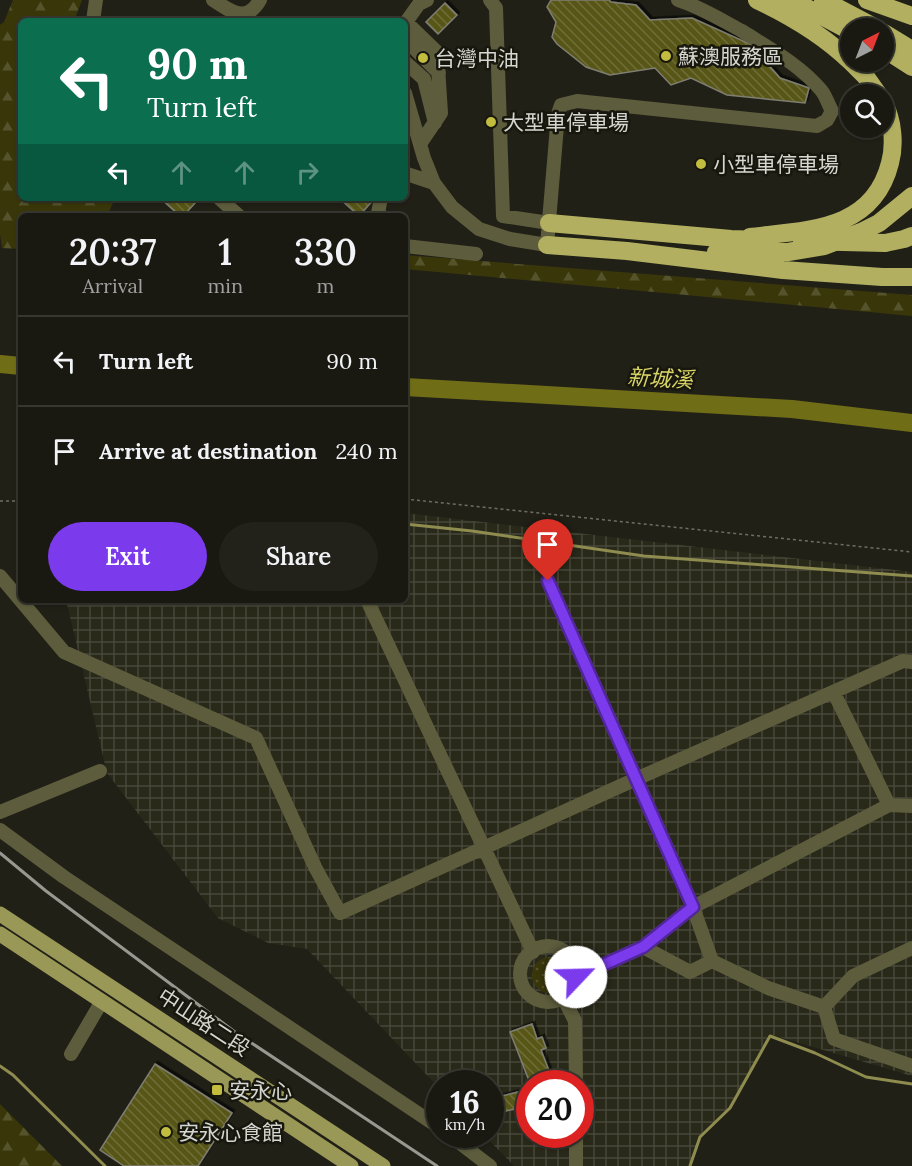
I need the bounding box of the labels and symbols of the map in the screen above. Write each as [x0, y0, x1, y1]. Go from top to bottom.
north arrow [840, 18, 894, 72]
place label: 蘇澳服務區 [678, 43, 783, 70]
place label: 台灣中油 [435, 45, 519, 72]
marker: 蘇澳服務區 [659, 49, 673, 63]
marker: 台灣中油 [416, 51, 430, 65]
place label: 大型車停車場 [503, 109, 629, 136]
marker: 大型車停車場 [484, 115, 498, 129]
place label: 小型車停車場 [713, 151, 839, 178]
marker: 小型車停車場 [694, 157, 708, 171]
water label: 新城溪 [626, 362, 697, 394]
pin [522, 519, 573, 581]
position arrow [544, 945, 608, 1009]
street label: 中山路二段 [153, 982, 255, 1062]
speed limit sign: 20 [516, 1070, 594, 1148]
place label: 安永心 [229, 1077, 292, 1104]
marker: 安永心 [210, 1083, 224, 1097]
place label: 安永心食館 [178, 1119, 283, 1146]
marker: 安永心食館 [159, 1125, 173, 1139]

